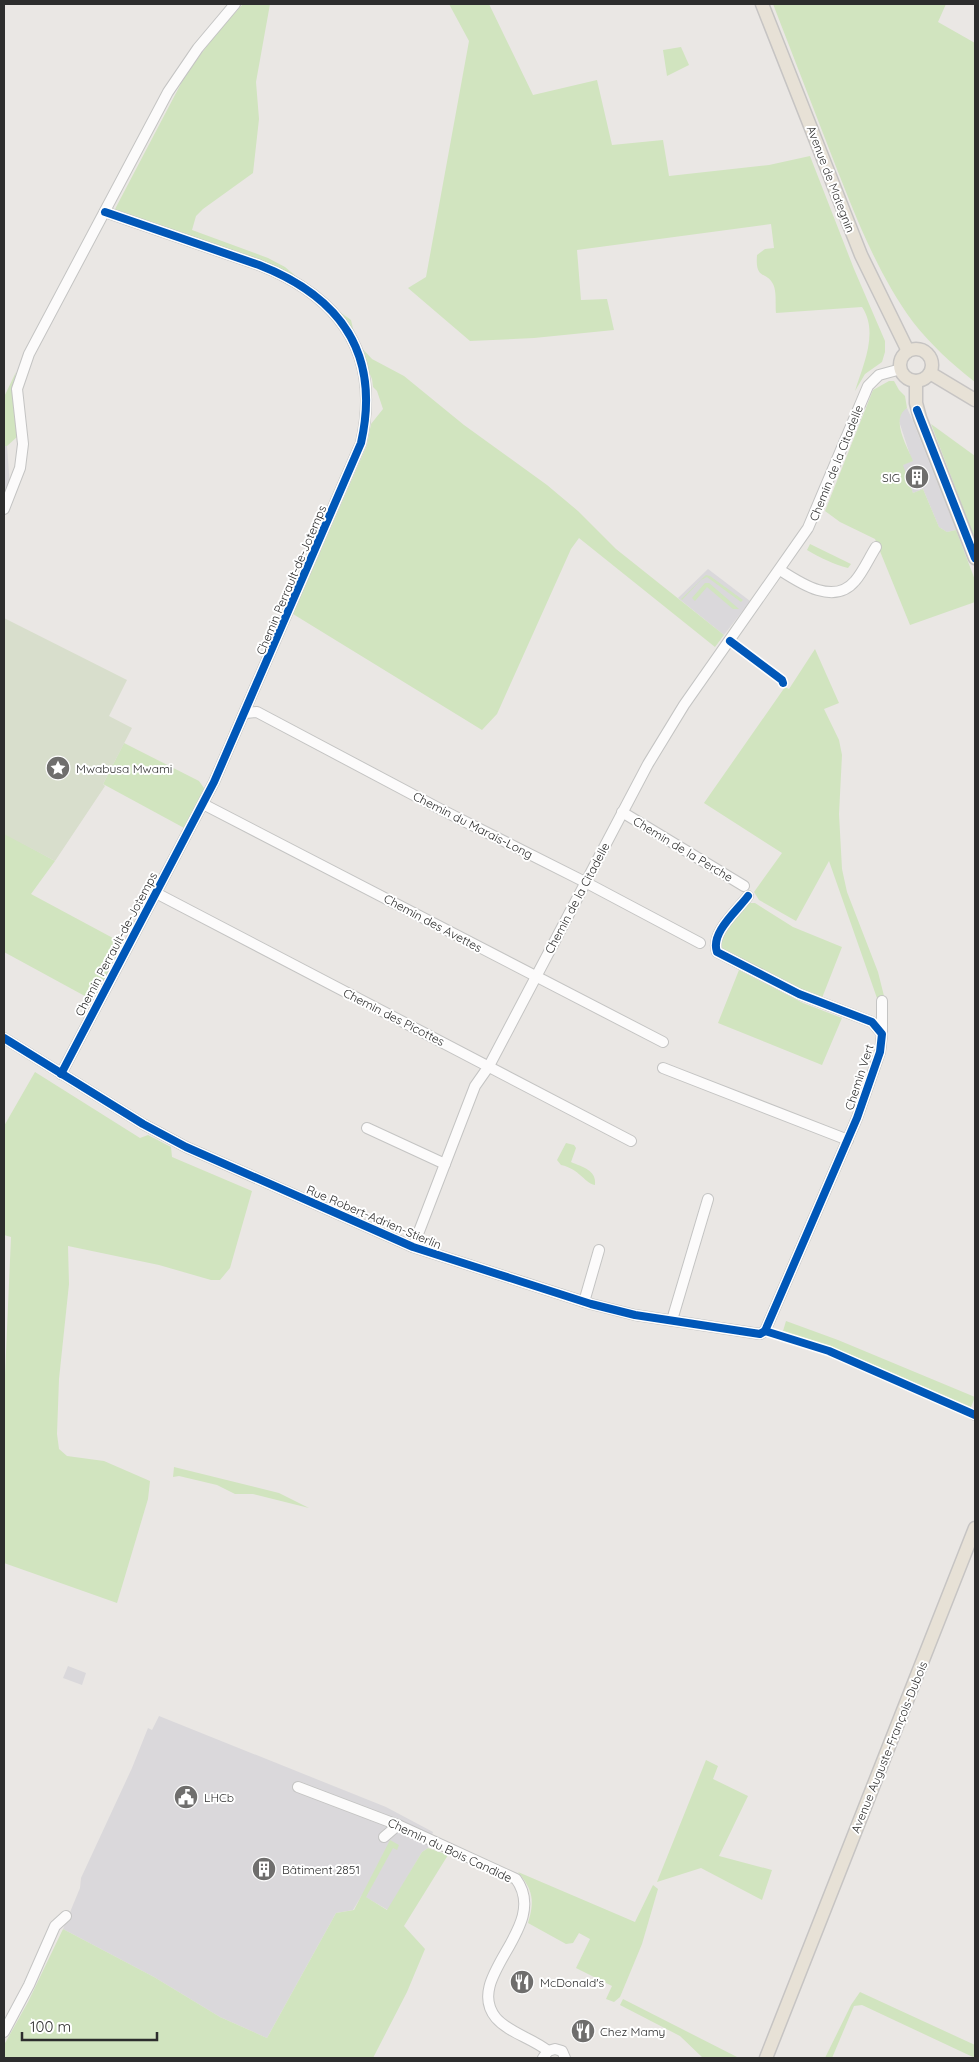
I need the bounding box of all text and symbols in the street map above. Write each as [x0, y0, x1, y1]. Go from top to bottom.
street label: Avenue de Mategnin [804, 123, 858, 235]
street label: Chemin de la Citadelle [806, 403, 866, 523]
building icon: SIG [904, 464, 930, 490]
place label: SIG [882, 470, 900, 485]
street label: Chemin Perrault-de-Jotemps [253, 503, 330, 657]
place icon: Mwabusa Mwami [45, 755, 71, 781]
place label: Mwabusa Mwami [76, 761, 172, 776]
street label: Chemin du Marais-Long [411, 788, 535, 862]
street label: Chemin de la Perche [630, 813, 736, 885]
street label: Chemin de la Citadelle [541, 840, 613, 956]
street label: Chemin Perrault-de-Jotemps [72, 869, 161, 1019]
street label: Chemin des Avettes [381, 891, 485, 955]
street label: Chemin des Picottes [341, 985, 448, 1049]
street label: Chemin Vert [841, 1042, 877, 1112]
street label: Rue Robert-Adrien-Stierlin [304, 1182, 444, 1252]
street label: Avenue Auguste-François-Dubois [848, 1659, 931, 1835]
public building icon: LHCb [173, 1784, 199, 1810]
place label: LHCb [204, 1790, 234, 1805]
street label: Chemin du Bois Candide [386, 1815, 515, 1885]
building icon: Bâtiment 2851 [251, 1856, 277, 1882]
place label: Bâtiment 2851 [282, 1862, 360, 1877]
restaurant icon: McDonald's [509, 1969, 535, 1995]
place label: McDonald's [540, 1975, 605, 1990]
scale bar [22, 2010, 158, 2042]
text: 100 m [30, 2017, 71, 2036]
restaurant icon: Chez Mamy [570, 2018, 596, 2044]
place label: Chez Mamy [600, 2024, 665, 2039]

